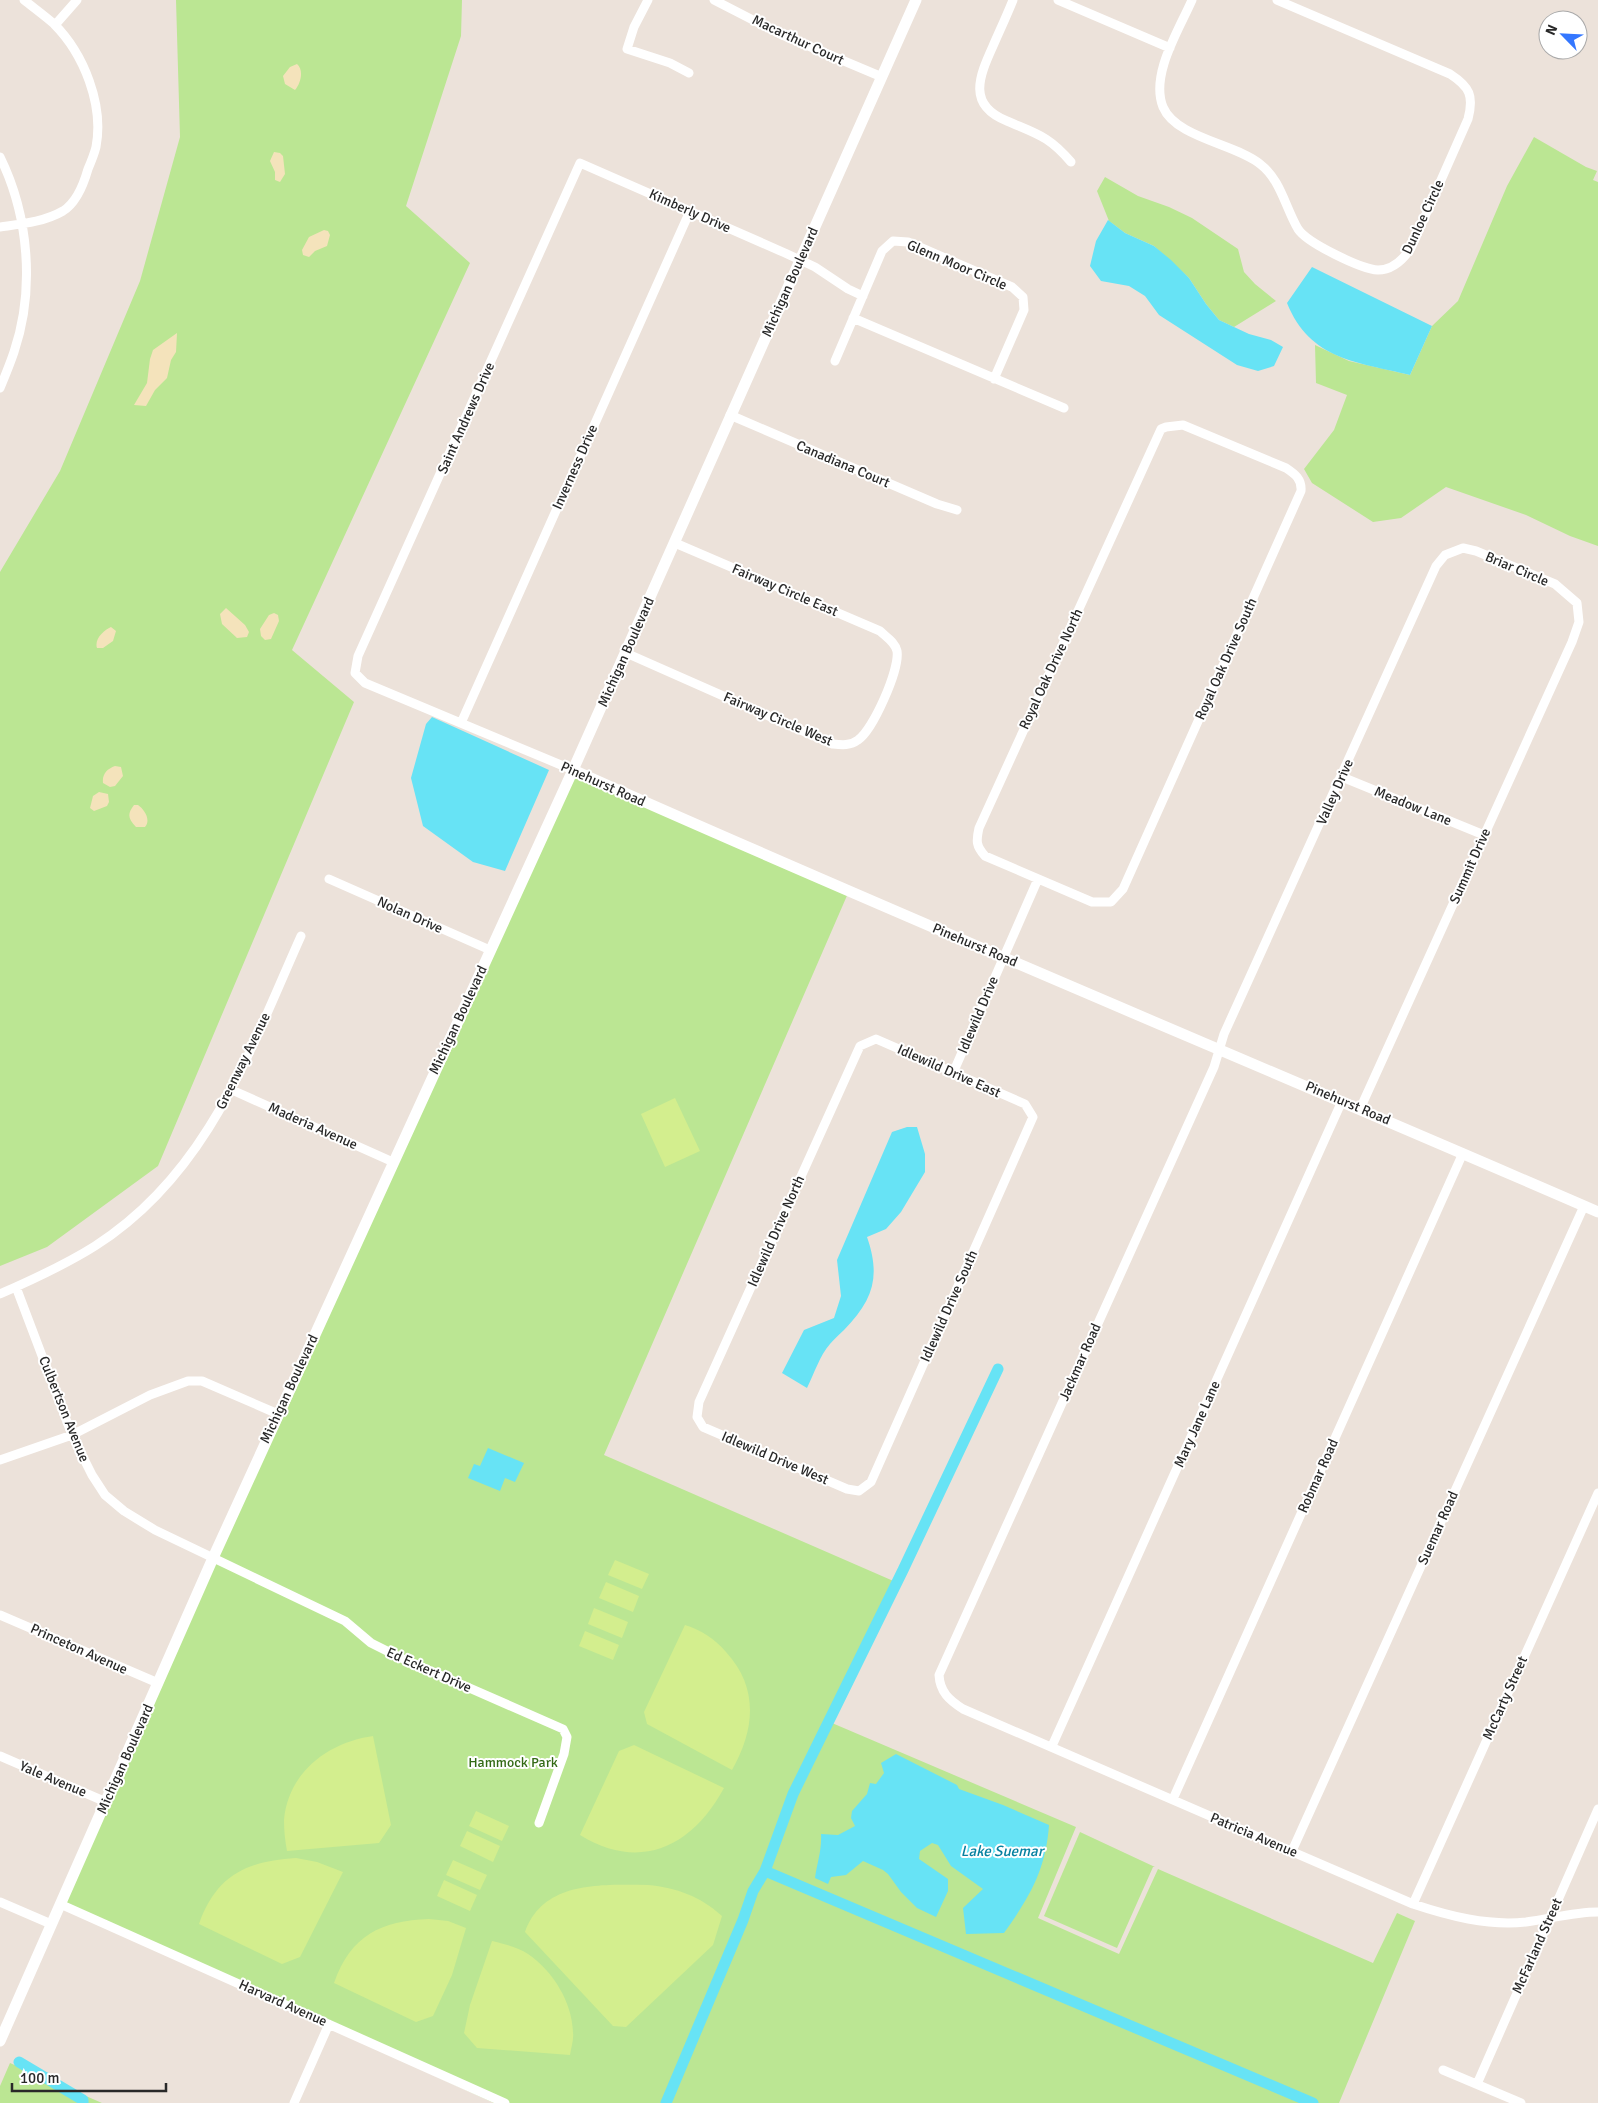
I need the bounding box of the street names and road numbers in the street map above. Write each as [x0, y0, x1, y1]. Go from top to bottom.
street label: Macarthur Court [749, 11, 847, 69]
street label: Dunloe Circle [1398, 177, 1448, 257]
street label: Kimberly Drive [646, 185, 734, 237]
street label: Michigan Boulevard [758, 224, 822, 340]
street label: Glenn Moor Circle [904, 236, 1010, 294]
street label: Saint Andrews Drive [434, 360, 498, 476]
street label: Inverness Drive [549, 422, 601, 512]
street label: Canadiana Court [794, 437, 892, 491]
street label: Briar Circle [1483, 548, 1551, 590]
street label: Fairway Circle East [729, 560, 841, 620]
street label: Michigan Boulevard [594, 594, 658, 710]
street label: Royal Oak Drive South [1191, 595, 1261, 723]
street label: Royal Oak Drive North [1016, 606, 1086, 732]
street label: Fairway Circle West [721, 688, 835, 750]
street label: Valley Drive [1313, 756, 1357, 828]
street label: Pinehurst Road [558, 758, 648, 810]
street label: Meadow Lane [1372, 783, 1454, 829]
street label: Summit Drive [1446, 826, 1494, 906]
street label: Nolan Drive [375, 893, 445, 937]
street label: Pinehurst Road [930, 919, 1020, 971]
street label: Michigan Boulevard [425, 963, 491, 1077]
street label: Idlewild Drive [954, 974, 1002, 1056]
street label: Greenway Avenue [212, 1010, 274, 1112]
street label: Idlewild Drive East [895, 1041, 1003, 1101]
street label: Pinehurst Road [1303, 1077, 1393, 1129]
street label: Maderia Avenue [266, 1099, 360, 1153]
street label: Idlewild Drive North [744, 1173, 808, 1289]
street label: Idlewild Drive South [917, 1247, 981, 1365]
street label: Jackmar Road [1055, 1321, 1105, 1403]
street label: Michigan Boulevard [256, 1332, 322, 1446]
street label: Culbertson Avenue [35, 1354, 93, 1464]
street label: Mary Jane Lane [1170, 1378, 1224, 1470]
street label: Idlewild Drive West [719, 1428, 831, 1488]
street label: Robmar Road [1294, 1436, 1342, 1516]
street label: Suemar Road [1414, 1489, 1462, 1567]
street label: Princeton Avenue [28, 1620, 130, 1678]
street label: Ed Eckert Drive [384, 1644, 474, 1696]
street label: McCarty Street [1479, 1653, 1531, 1743]
street label: Michigan Boulevard [93, 1701, 157, 1817]
street label: Yale Avenue [17, 1757, 89, 1801]
street label: Patricia Avenue [1208, 1809, 1300, 1861]
street label: McFarland Street [1508, 1895, 1566, 1996]
street label: Harvard Avenue [236, 1976, 330, 2030]

